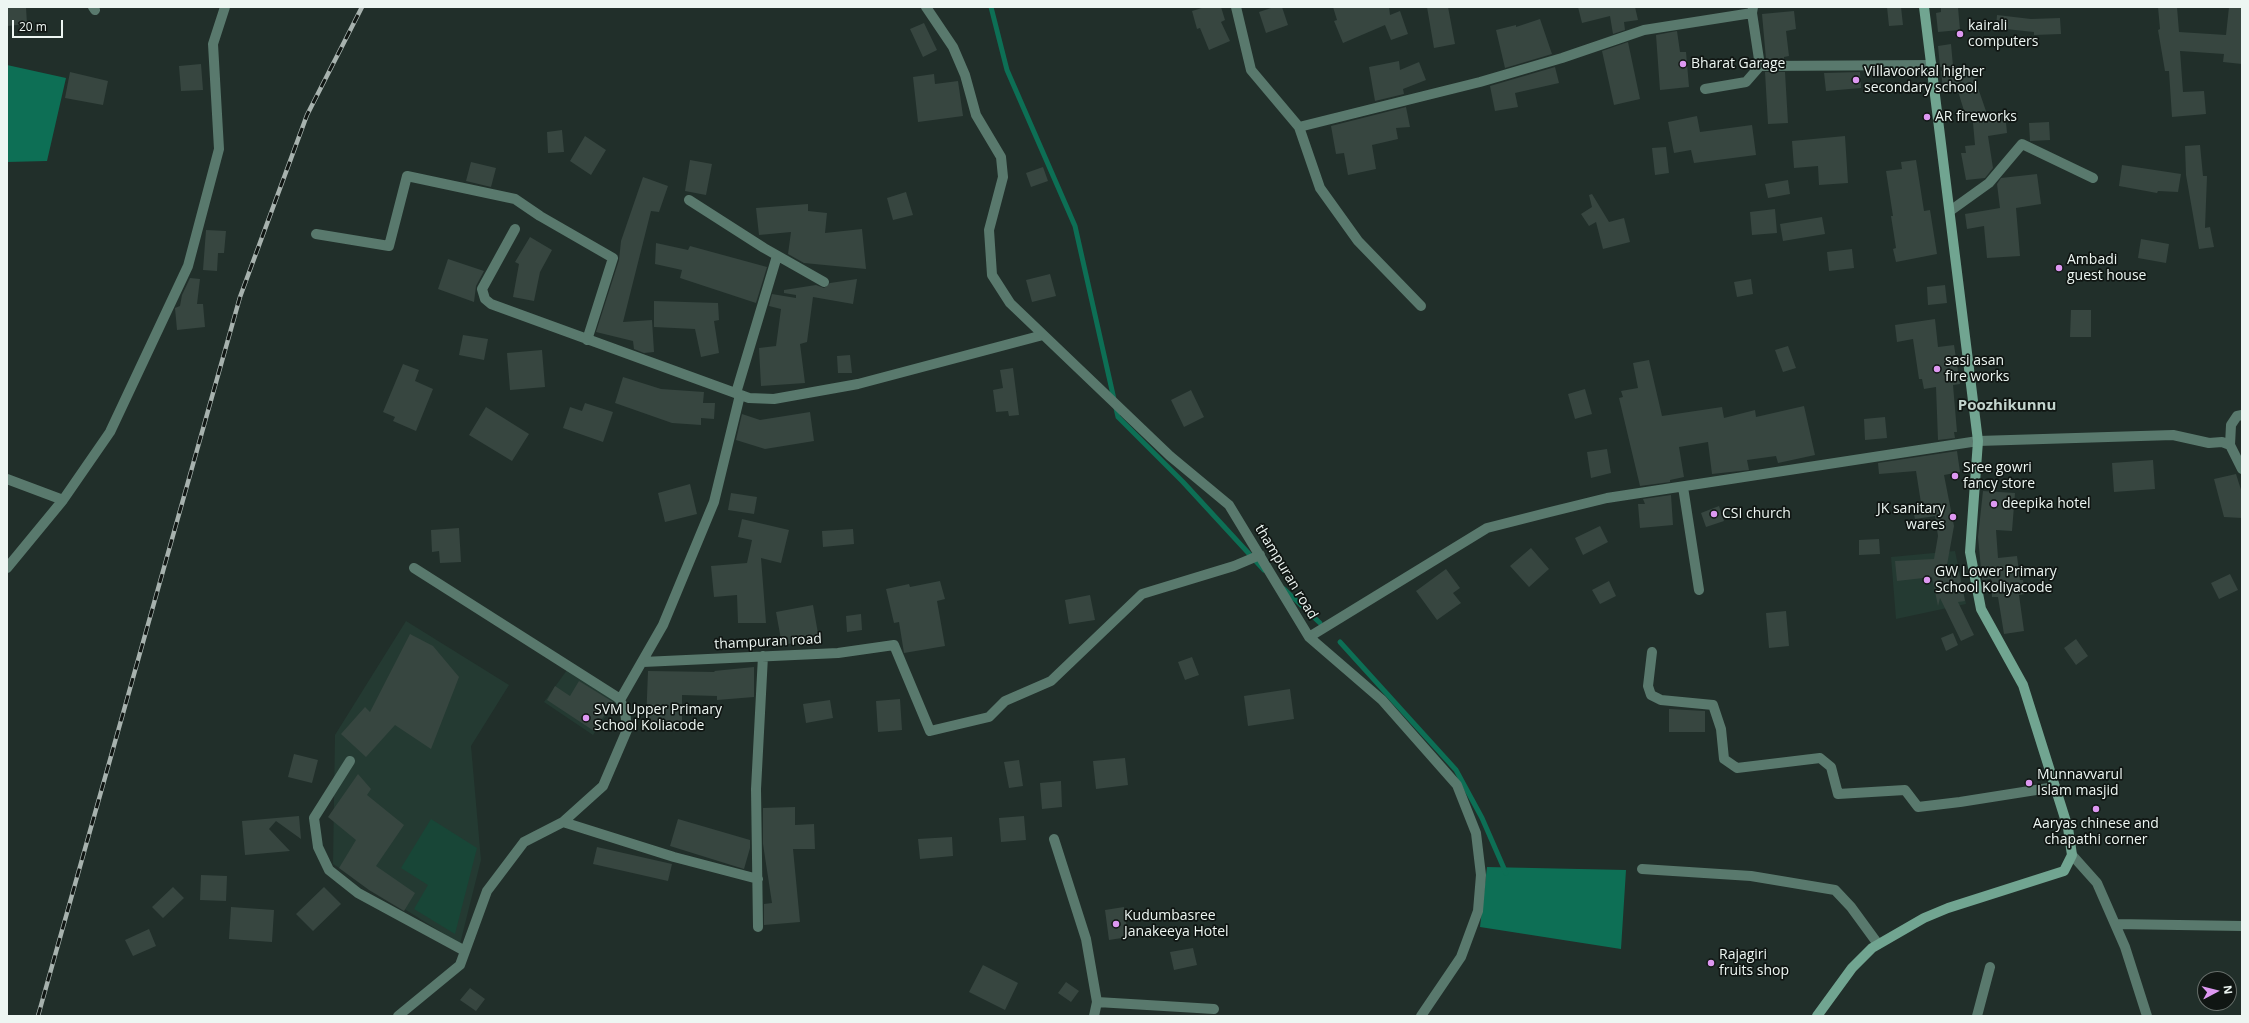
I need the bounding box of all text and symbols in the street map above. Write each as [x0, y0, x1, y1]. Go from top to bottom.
scale bar [14, 12, 65, 38]
text: 20 m [19, 18, 47, 35]
place label: kairali computers [1968, 18, 2038, 50]
marker: kairali computers [1955, 29, 1965, 39]
place label: Bharat Garage [1691, 56, 1785, 72]
marker: Bharat Garage [1678, 59, 1688, 69]
place label: Villavoorkal higher secondary school [1864, 64, 1984, 96]
marker: Villavoorkal higher secondary school [1851, 75, 1861, 85]
place label: AR fireworks [1935, 109, 2017, 125]
marker: AR fireworks [1922, 112, 1932, 122]
place label: Ambadi guest house [2067, 252, 2146, 284]
marker: Ambadi guest house [2054, 263, 2064, 273]
place label: sasi asan fire works [1945, 353, 2009, 386]
marker: sasi asan fire works [1932, 364, 1942, 374]
district label: Poozhikunnu [1958, 397, 2056, 415]
place label: Sree gowri fancy store [1963, 460, 2035, 492]
marker: Sree gowri fancy store [1950, 471, 1960, 481]
place label: deepika hotel [2002, 496, 2091, 512]
marker: deepika hotel [1989, 499, 1999, 509]
place label: JK sanitary wares [1877, 501, 1945, 534]
place label: CSI church [1722, 506, 1791, 522]
marker: CSI church [1709, 509, 1719, 519]
marker: JK sanitary wares [1948, 512, 1958, 522]
street label: thampuran road [1251, 522, 1321, 622]
place label: GW Lower Primary School Koliyacode [1935, 564, 2057, 596]
marker: GW Lower Primary School Koliyacode [1922, 575, 1932, 585]
street label: thampuran road [714, 631, 822, 653]
place label: SVM Upper Primary School Koliacode [594, 702, 722, 734]
marker: SVM Upper Primary School Koliacode [581, 713, 591, 723]
place label: Munnavvarul Islam masjid [2037, 767, 2123, 800]
marker: Munnavvarul Islam masjid [2024, 778, 2034, 788]
marker: Aaryas chinese and chapathi corner [2091, 804, 2101, 814]
place label: Aaryas chinese and chapathi corner [2033, 816, 2159, 848]
place label: Kudumbasree Janakeeya Hotel [1124, 908, 1229, 940]
marker: Kudumbasree Janakeeya Hotel [1111, 919, 1121, 929]
place label: Rajagiri fruits shop [1719, 947, 1789, 980]
marker: Rajagiri fruits shop [1706, 958, 1716, 968]
north arrow [2197, 971, 2237, 1011]
text: N [2220, 984, 2236, 995]

